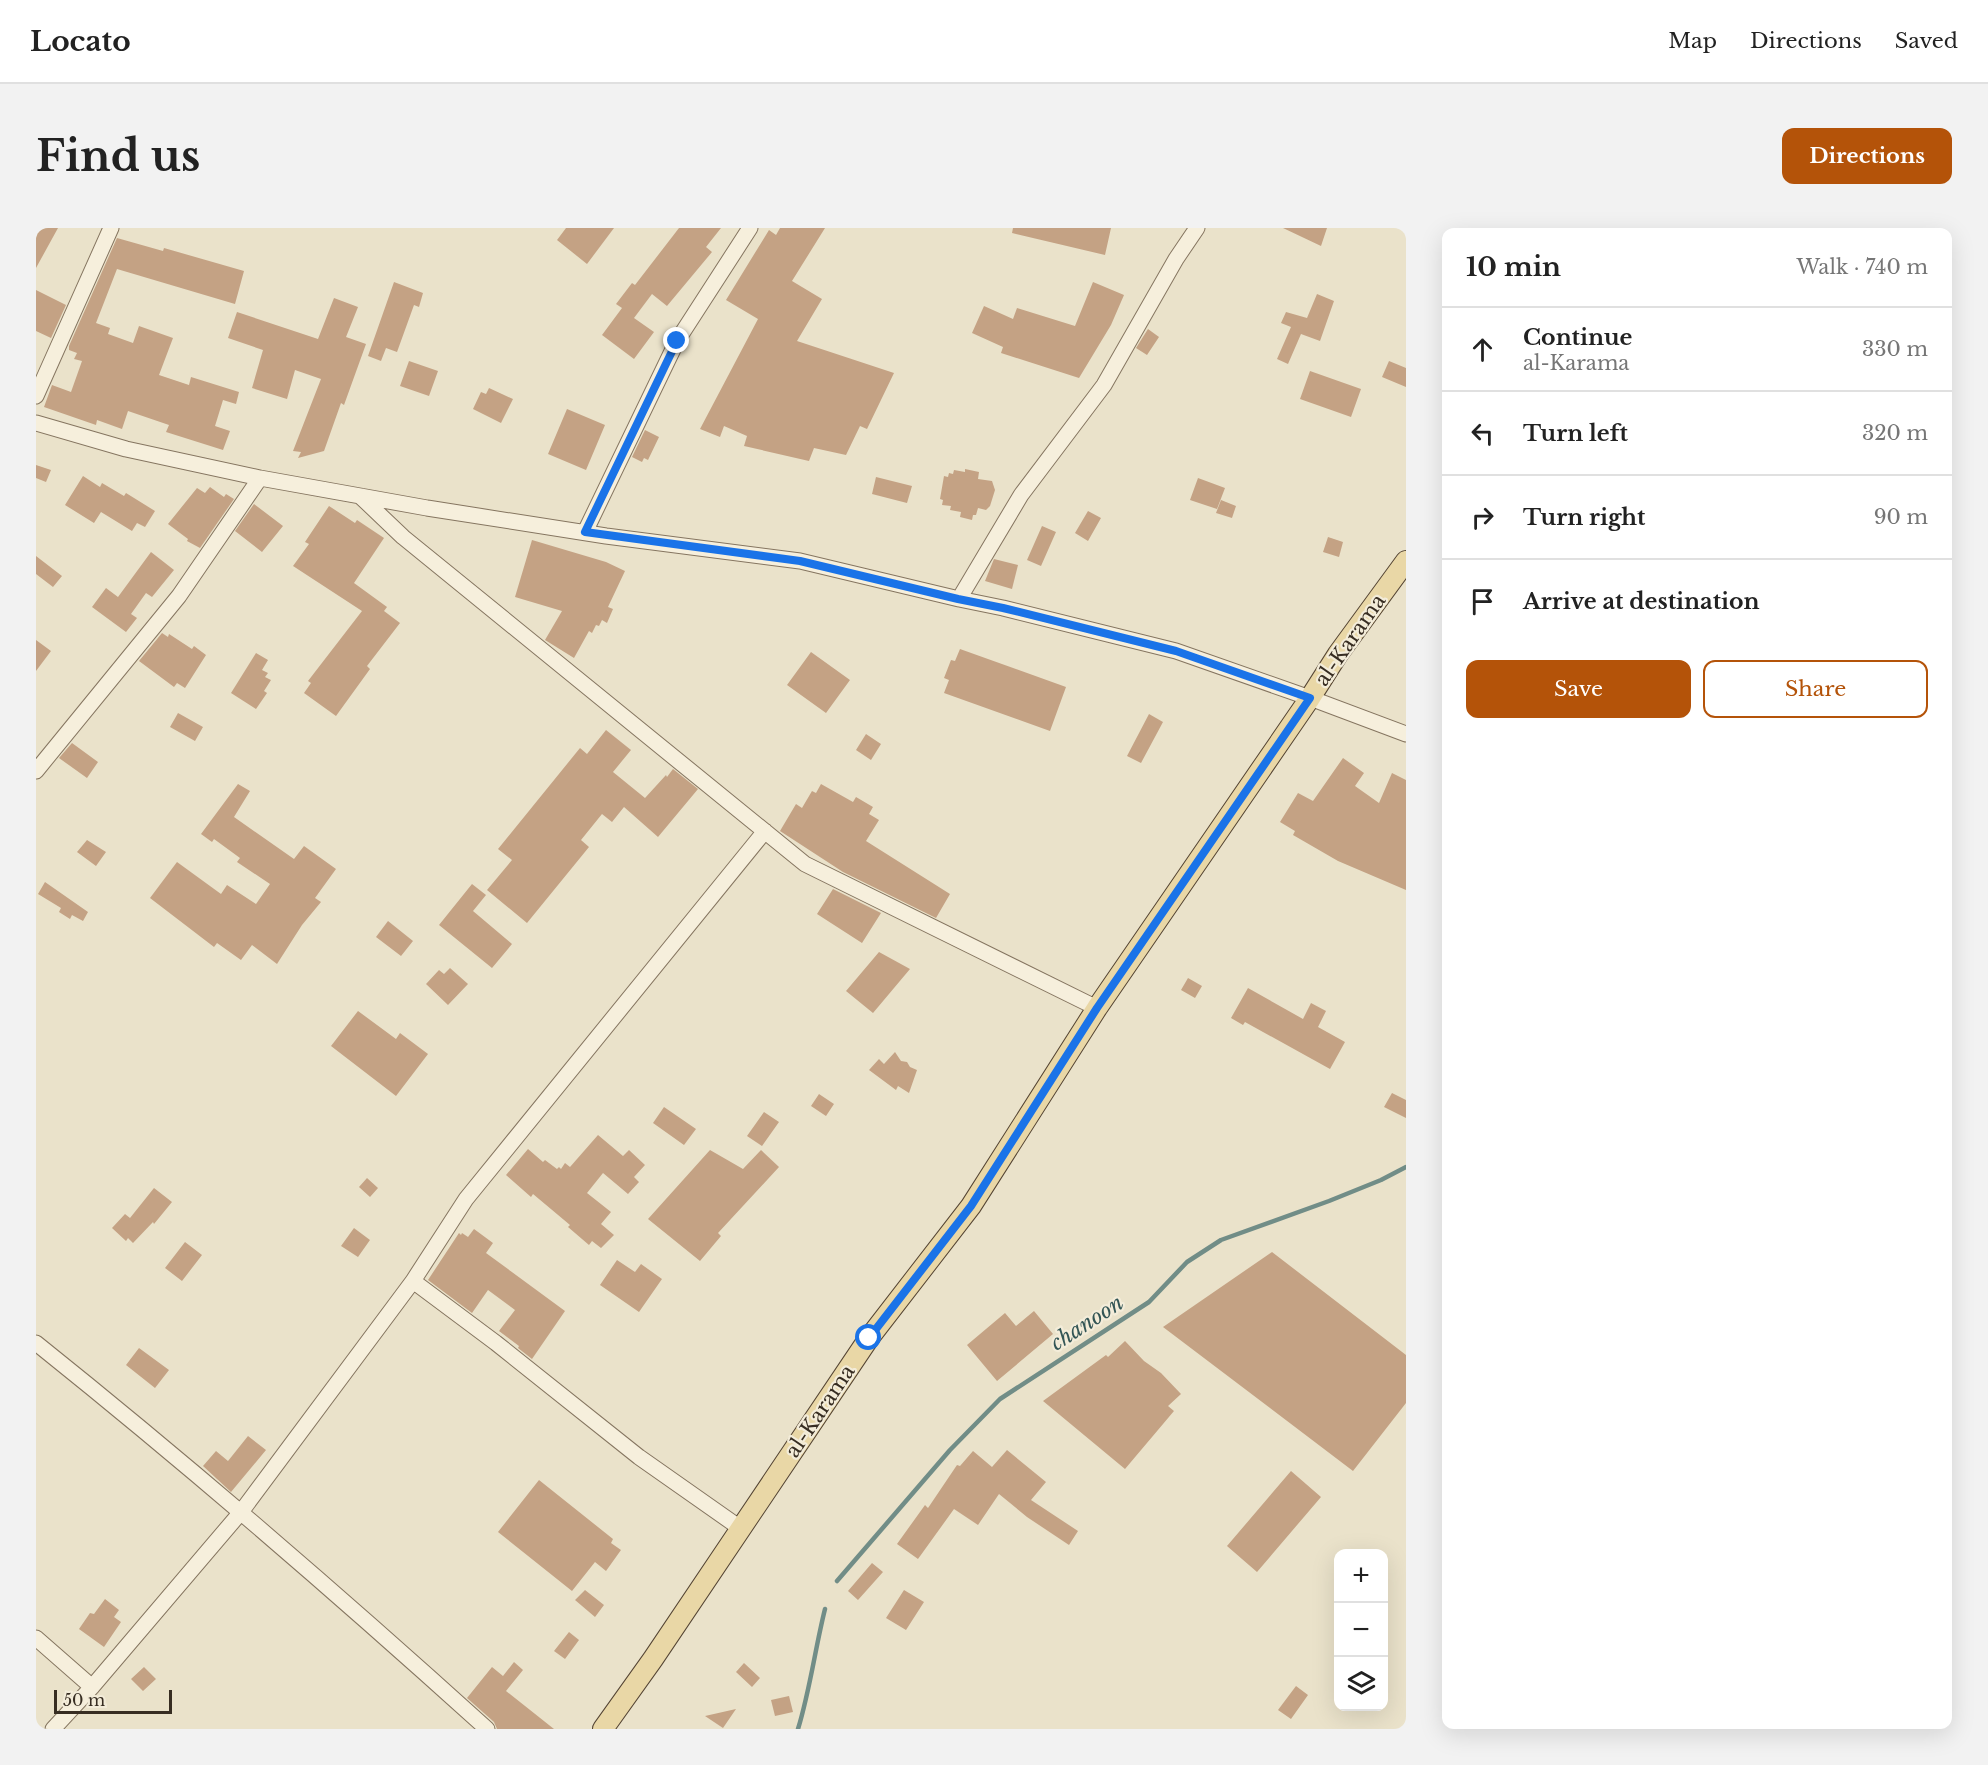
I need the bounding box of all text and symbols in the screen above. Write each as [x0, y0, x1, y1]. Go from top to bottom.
text: Locato [30, 24, 131, 59]
text: Map [1668, 28, 1717, 54]
text: Directions [1750, 28, 1862, 54]
text: Saved [1895, 28, 1958, 54]
button: Directions [1782, 128, 1952, 184]
text: Find us [36, 130, 200, 182]
text: 10 min [1466, 251, 1561, 283]
text: Walk · 740 m [1797, 255, 1928, 279]
text: Continue [1523, 324, 1632, 351]
route end [663, 327, 689, 353]
icon: ahead [1466, 333, 1499, 366]
text: 330 m [1862, 337, 1928, 361]
text: al-Karama [1523, 351, 1629, 375]
icon: left [1466, 417, 1499, 450]
text: Turn left [1523, 420, 1628, 447]
text: 320 m [1862, 421, 1928, 445]
icon: right [1466, 501, 1499, 534]
text: Turn right [1523, 504, 1645, 531]
text: 90 m [1874, 505, 1928, 529]
icon: arrive [1466, 585, 1499, 618]
text: Arrive at destination [1523, 588, 1760, 615]
street label: al-Karama [1310, 589, 1391, 690]
button: Save [1466, 660, 1691, 718]
button: Share [1703, 660, 1928, 718]
water label: chanoon [1046, 1290, 1128, 1356]
route start [855, 1324, 881, 1350]
street label: al-Karama [780, 1359, 860, 1462]
map controls [1334, 1549, 1388, 1711]
button: + [1334, 1549, 1388, 1603]
button: − [1334, 1603, 1388, 1657]
button: layers [1334, 1657, 1388, 1711]
scale bar [54, 1687, 172, 1714]
text: 50 m [63, 1690, 105, 1710]

